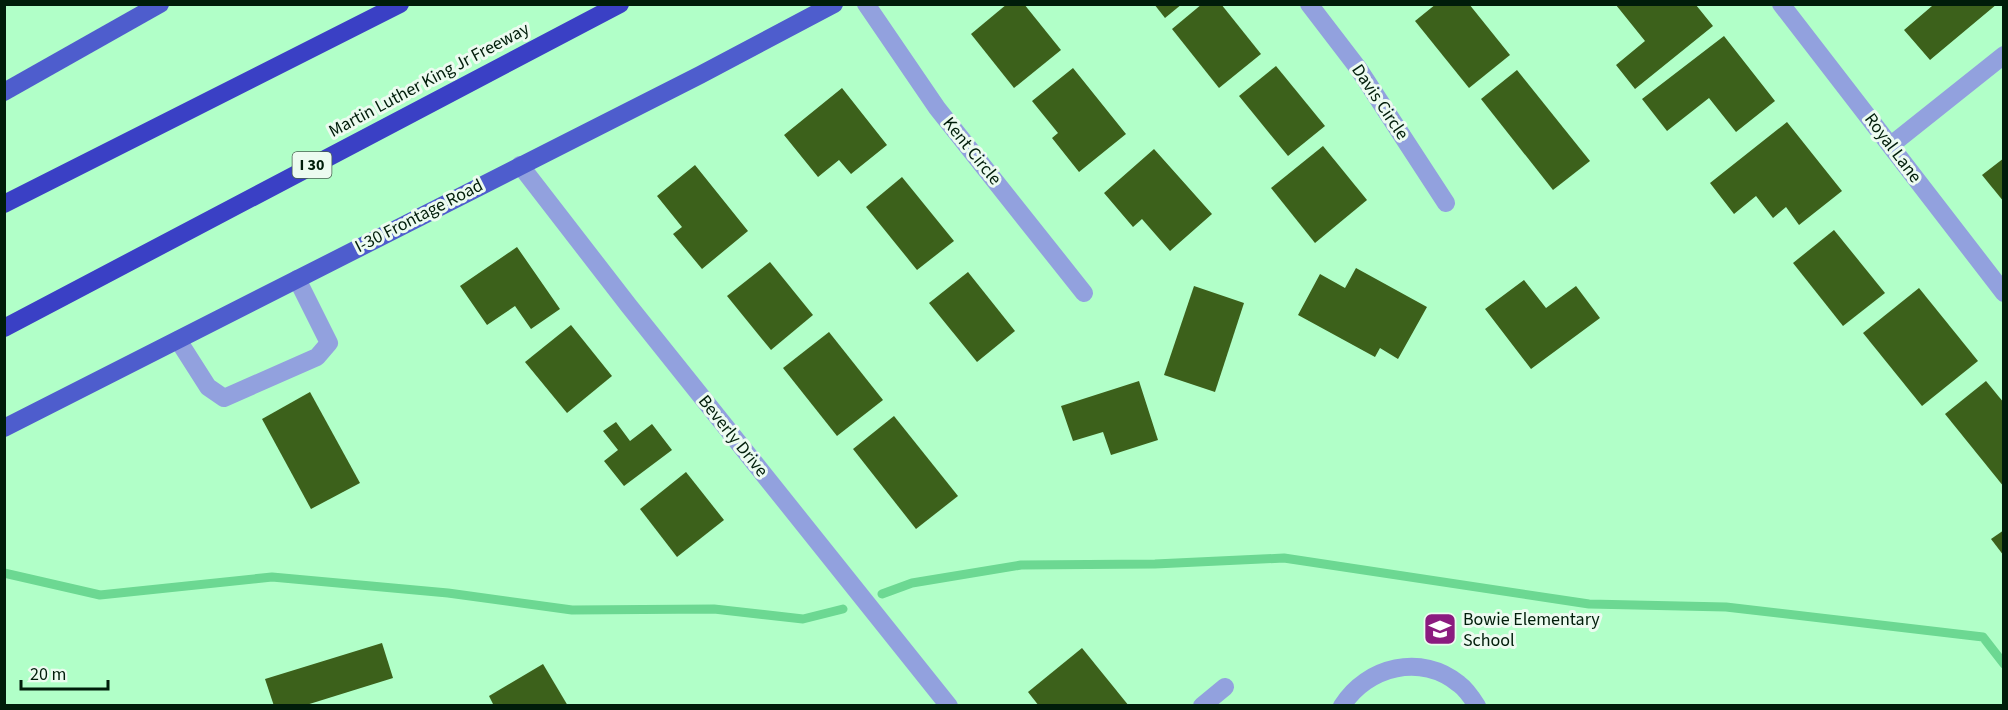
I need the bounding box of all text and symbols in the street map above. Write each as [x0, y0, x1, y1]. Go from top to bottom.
street label: Martin Luther King Jr Freeway [324, 16, 534, 144]
street label: Davis Circle [1345, 59, 1415, 145]
street label: Royal Lane [1858, 108, 1928, 188]
street label: Kent Circle [937, 112, 1007, 190]
road number: I 30 [292, 152, 332, 178]
street label: I-30 Frontage Road [351, 173, 487, 259]
street label: Beverly Drive [692, 390, 774, 482]
place label: Bowie Elementary School [1463, 607, 1600, 653]
school or university icon: Bowie Elementary School [1422, 611, 1458, 647]
scale bar [21, 653, 108, 691]
text: 20 m [30, 662, 66, 687]

